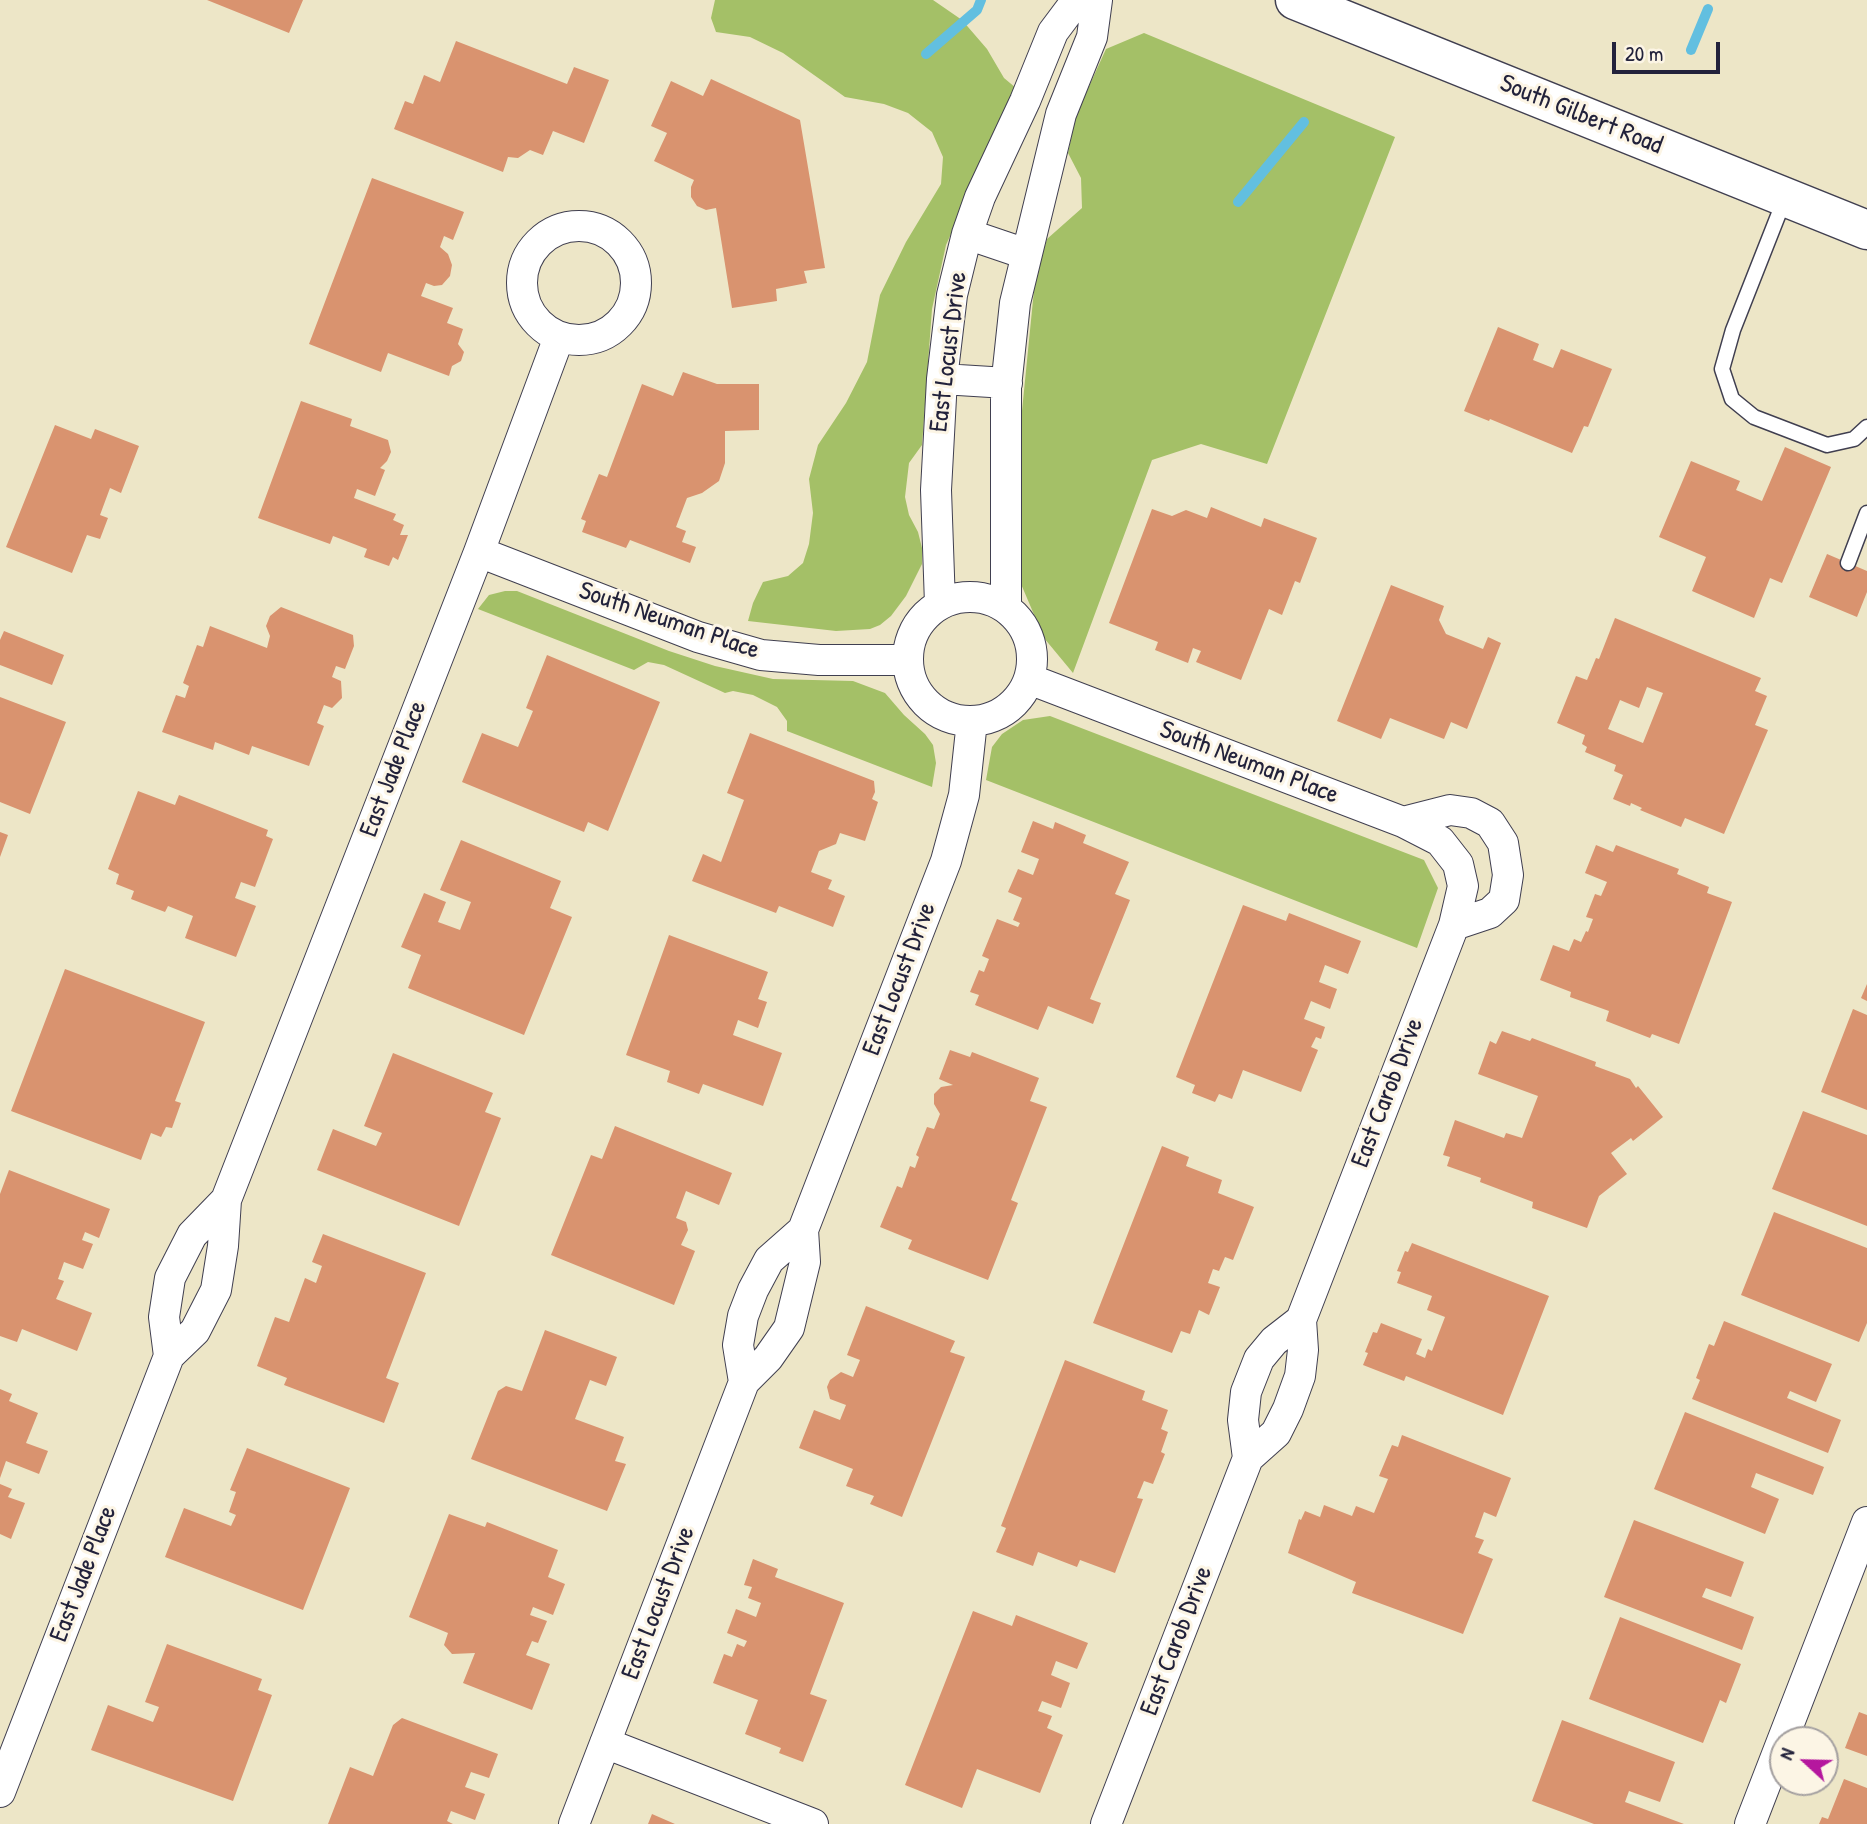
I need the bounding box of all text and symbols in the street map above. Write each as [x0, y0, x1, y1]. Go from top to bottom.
scale bar [1615, 28, 1724, 72]
text: 20 m [1625, 39, 1663, 68]
street label: South Gilbert Road [1495, 68, 1667, 162]
street label: East Locust Drive [924, 270, 974, 434]
street label: South Neuman Place [575, 576, 763, 666]
street label: East Jade Place [354, 697, 434, 841]
street label: South Neuman Place [1155, 715, 1343, 811]
street label: East Locust Drive [857, 898, 943, 1060]
street label: East Carob Drive [1345, 1014, 1431, 1172]
street label: East Jade Place [44, 1502, 124, 1646]
street label: East Locust Drive [616, 1522, 702, 1684]
street label: East Carob Drive [1134, 1562, 1220, 1720]
north arrow [1769, 1726, 1839, 1796]
text: N [1772, 1744, 1800, 1763]

